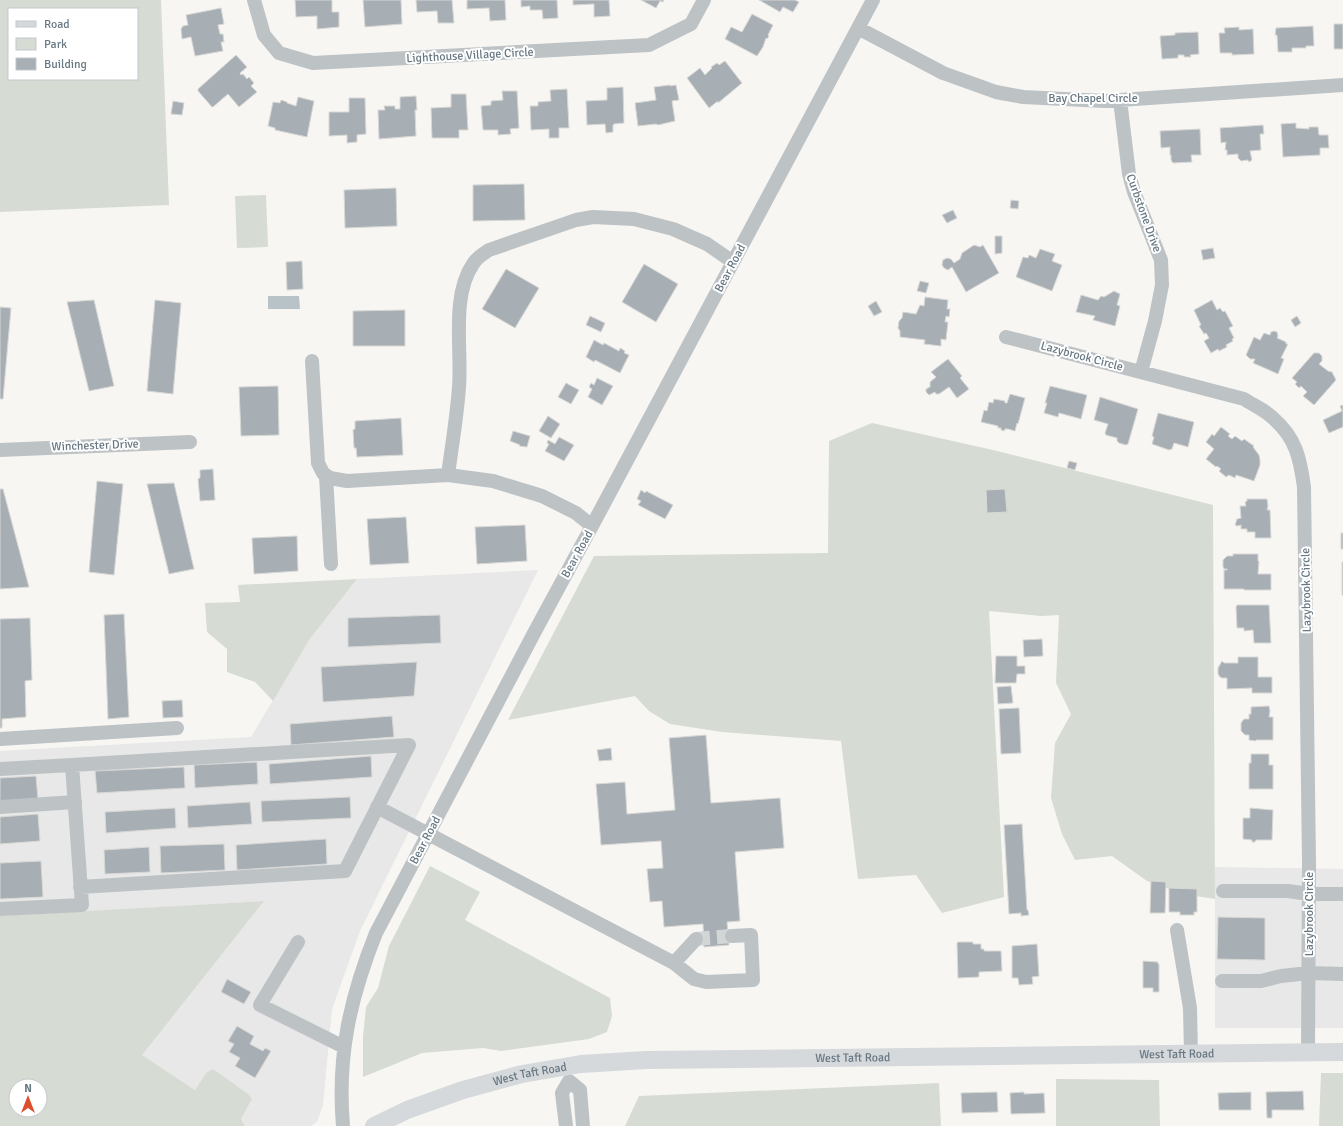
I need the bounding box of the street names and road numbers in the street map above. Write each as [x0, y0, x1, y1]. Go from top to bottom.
street label: Lighthouse Village Circle [406, 45, 534, 66]
street label: Bay Chapel Circle [1048, 91, 1138, 106]
street label: Curbstone Drive [1122, 172, 1165, 254]
street label: Bear Road [712, 242, 749, 295]
street label: Lazybrook Circle [1039, 338, 1125, 375]
street label: Winchester Drive [51, 436, 139, 455]
street label: Bear Road [558, 528, 597, 581]
street label: Lazybrook Circle [1298, 548, 1315, 632]
street label: Bear Road [407, 814, 444, 867]
street label: Lazybrook Circle [1302, 872, 1317, 956]
street label: West Taft Road [1139, 1046, 1214, 1062]
street label: West Taft Road [815, 1050, 890, 1066]
street label: West Taft Road [491, 1060, 568, 1090]

